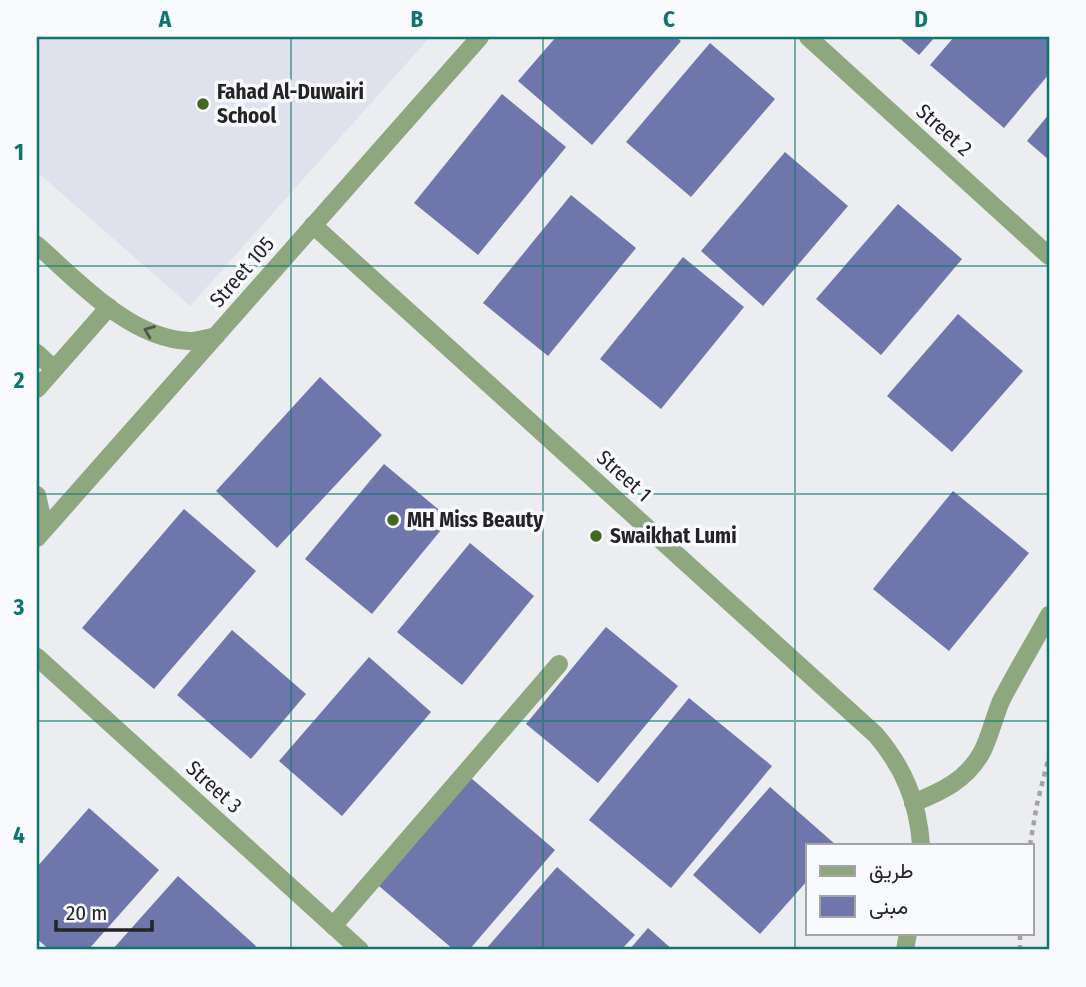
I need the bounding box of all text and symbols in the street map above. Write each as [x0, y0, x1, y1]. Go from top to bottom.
text: A [158, 5, 172, 33]
text: B [411, 5, 424, 33]
text: C [663, 5, 675, 33]
text: D [914, 5, 928, 33]
place label: Fahad Al-Duwairi School [217, 79, 364, 129]
marker: Fahad Al-Duwairi School [195, 96, 211, 112]
street label: Street 2 [911, 98, 977, 162]
text: 1 [14, 138, 24, 166]
street label: Street 105 [204, 231, 280, 313]
one-way arrow [144, 325, 156, 339]
text: 2 [13, 366, 25, 394]
street label: Street 1 [591, 445, 657, 507]
place label: MH Miss Beauty [407, 507, 544, 533]
marker: MH Miss Beauty [385, 512, 401, 528]
place label: Swaikhat Lumi [610, 523, 737, 549]
marker: Swaikhat Lumi [588, 528, 604, 544]
text: 3 [13, 593, 25, 621]
street label: Street 3 [181, 755, 247, 819]
text: 4 [13, 821, 25, 849]
legend [806, 844, 1034, 934]
text: طريق [869, 858, 914, 884]
scale bar [56, 889, 152, 933]
text: مبنى [869, 894, 908, 920]
text: 20 m [66, 900, 107, 926]

